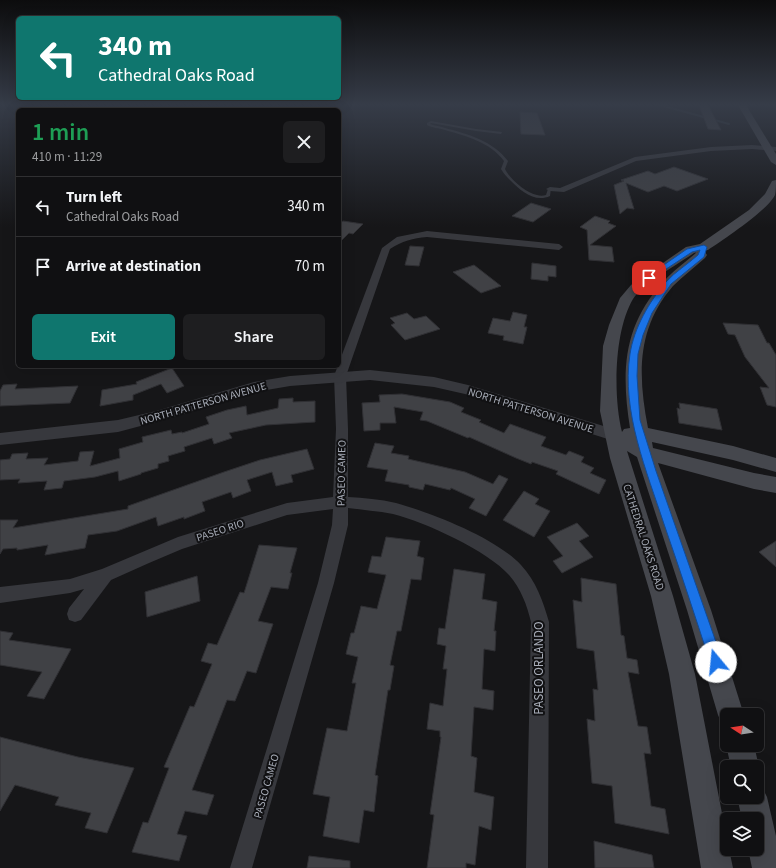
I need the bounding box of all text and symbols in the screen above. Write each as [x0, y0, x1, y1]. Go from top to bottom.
text: 340 m [98, 26, 172, 66]
icon: left [32, 32, 84, 84]
text: Cathedral Oaks Road [98, 63, 255, 88]
text: 1 min [32, 115, 89, 150]
button: close [283, 121, 325, 163]
text: 410 m · 11:29 [32, 148, 102, 166]
text: Turn left [66, 187, 122, 208]
icon: left [32, 196, 54, 218]
text: 340 m [287, 196, 325, 217]
text: Cathedral Oaks Road [66, 208, 179, 226]
icon: arrive [32, 256, 54, 278]
text: Arrive at destination [66, 256, 201, 277]
text: 70 m [295, 256, 325, 277]
pin [632, 261, 666, 295]
icon: arrive [638, 267, 660, 289]
button: Exit [32, 314, 175, 360]
button: Share [183, 314, 325, 360]
street label: NORTH PATTERSON AVENUE [138, 378, 268, 429]
street label: NORTH PATTERSON AVENUE [466, 384, 596, 437]
street label: PASEO CAMEO [333, 440, 350, 506]
street label: CATHEDRAL OAKS ROAD [619, 482, 668, 592]
street label: PASEO RIO [194, 516, 246, 545]
street label: PASEO ORLANDO [530, 621, 548, 715]
position arrow [695, 641, 737, 683]
north arrow [720, 708, 764, 752]
map controls [720, 708, 764, 856]
street label: PASEO CAMEO [250, 752, 283, 820]
button: search [720, 760, 764, 804]
button: layers [720, 812, 764, 856]

